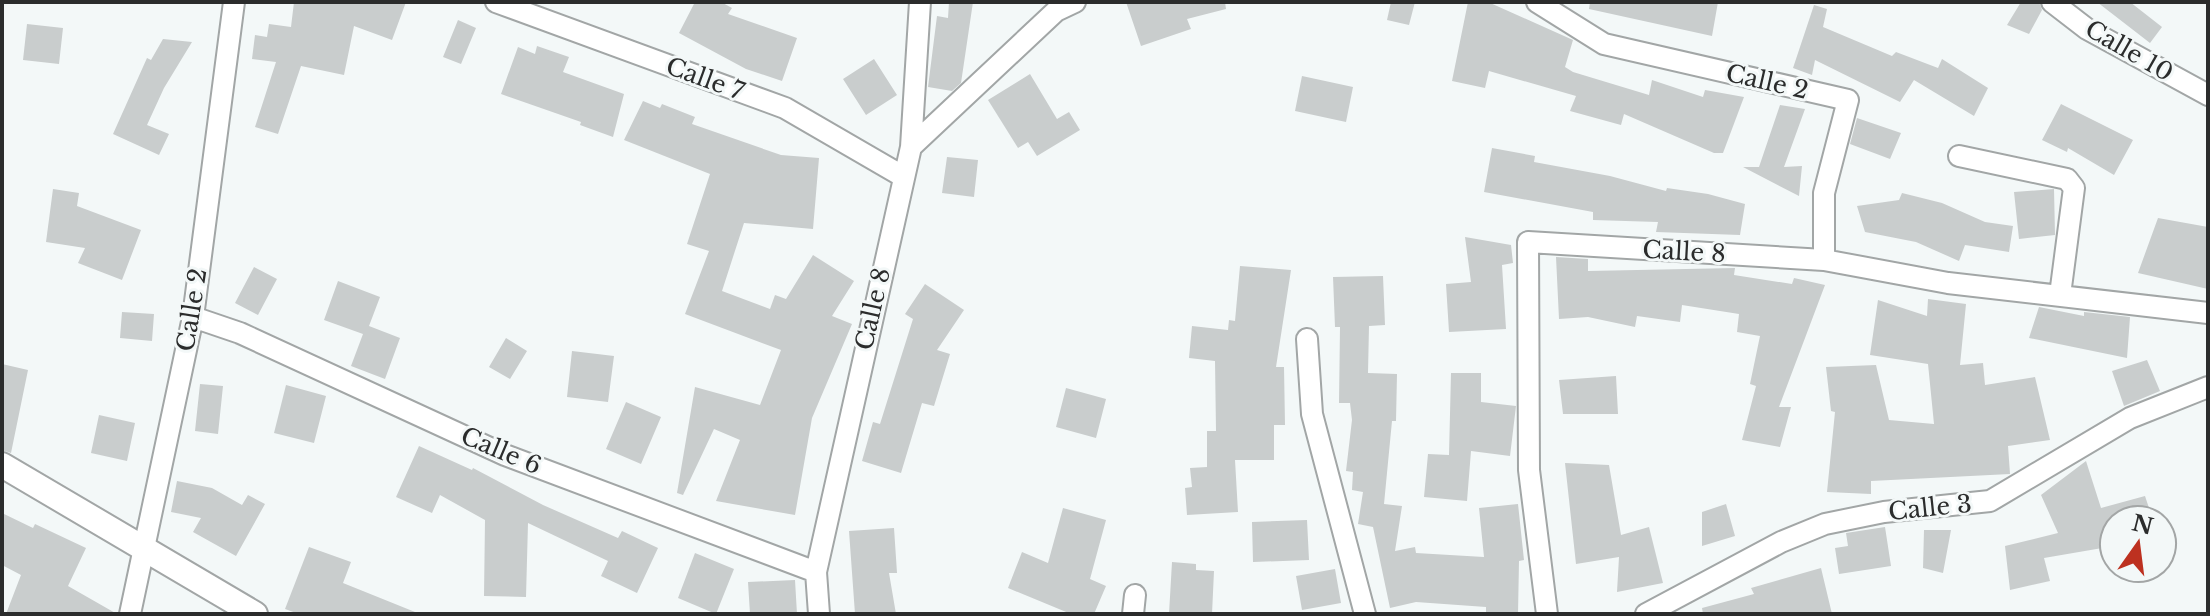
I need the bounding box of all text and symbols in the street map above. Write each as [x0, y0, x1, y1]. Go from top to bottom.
street label: Calle 10 [2080, 14, 2178, 87]
street label: Calle 7 [662, 51, 749, 106]
street label: Calle 2 [1723, 58, 1811, 105]
street label: Calle 8 [1642, 235, 1726, 268]
street label: Calle 8 [849, 265, 896, 353]
street label: Calle 2 [171, 266, 212, 353]
street label: Calle 6 [457, 421, 546, 480]
street label: Calle 3 [1887, 489, 1973, 526]
north arrow [2098, 504, 2178, 584]
text: N [2129, 509, 2156, 541]

